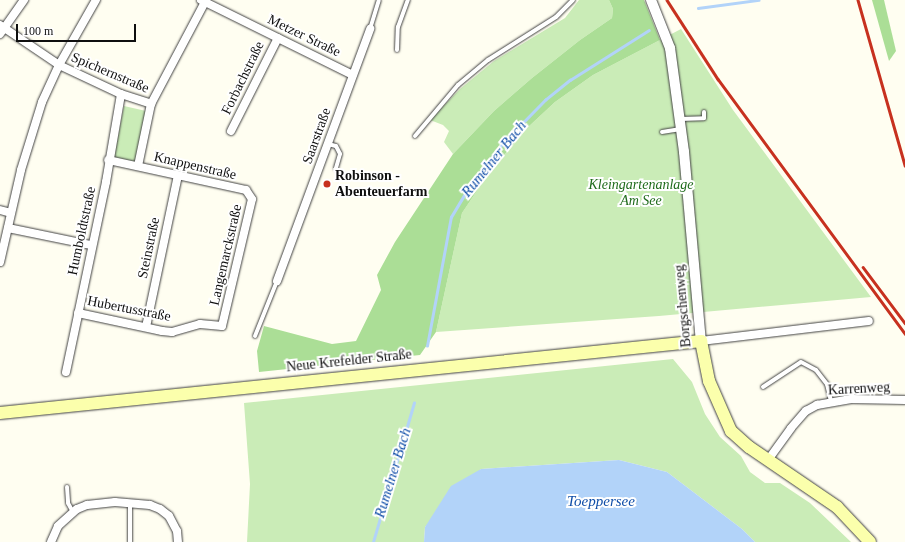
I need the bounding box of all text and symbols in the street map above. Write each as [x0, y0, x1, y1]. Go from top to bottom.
street label: Metzer Straße [265, 11, 343, 61]
scale bar [18, 16, 138, 42]
text: 100 m [23, 24, 53, 38]
street label: Forbachstraße [218, 39, 268, 117]
street label: Spichernstraße [68, 49, 152, 97]
street label: Saarstraße [299, 106, 335, 166]
water label: Rumelner Bach [458, 117, 530, 201]
street label: Knappenstraße [152, 148, 238, 184]
place label: Robinson - Abenteuerfarm [335, 168, 428, 200]
park label: Kleingartenanlage Am See [589, 177, 693, 210]
marker: Robinson - Abenteuerfarm [322, 179, 332, 189]
street label: Humboldtstraße [64, 185, 100, 277]
street label: Langemarckstraße [206, 203, 246, 307]
street label: Steinstraße [134, 216, 164, 280]
street label: Borgschenweg [671, 264, 695, 348]
street label: Hubertusstraße [86, 293, 172, 325]
street label: Neue Krefelder Straße [286, 346, 412, 376]
street label: Karrenweg [828, 379, 890, 399]
water label: Rumelner Bach [371, 426, 415, 520]
water label: Toeppersee [567, 493, 635, 511]

